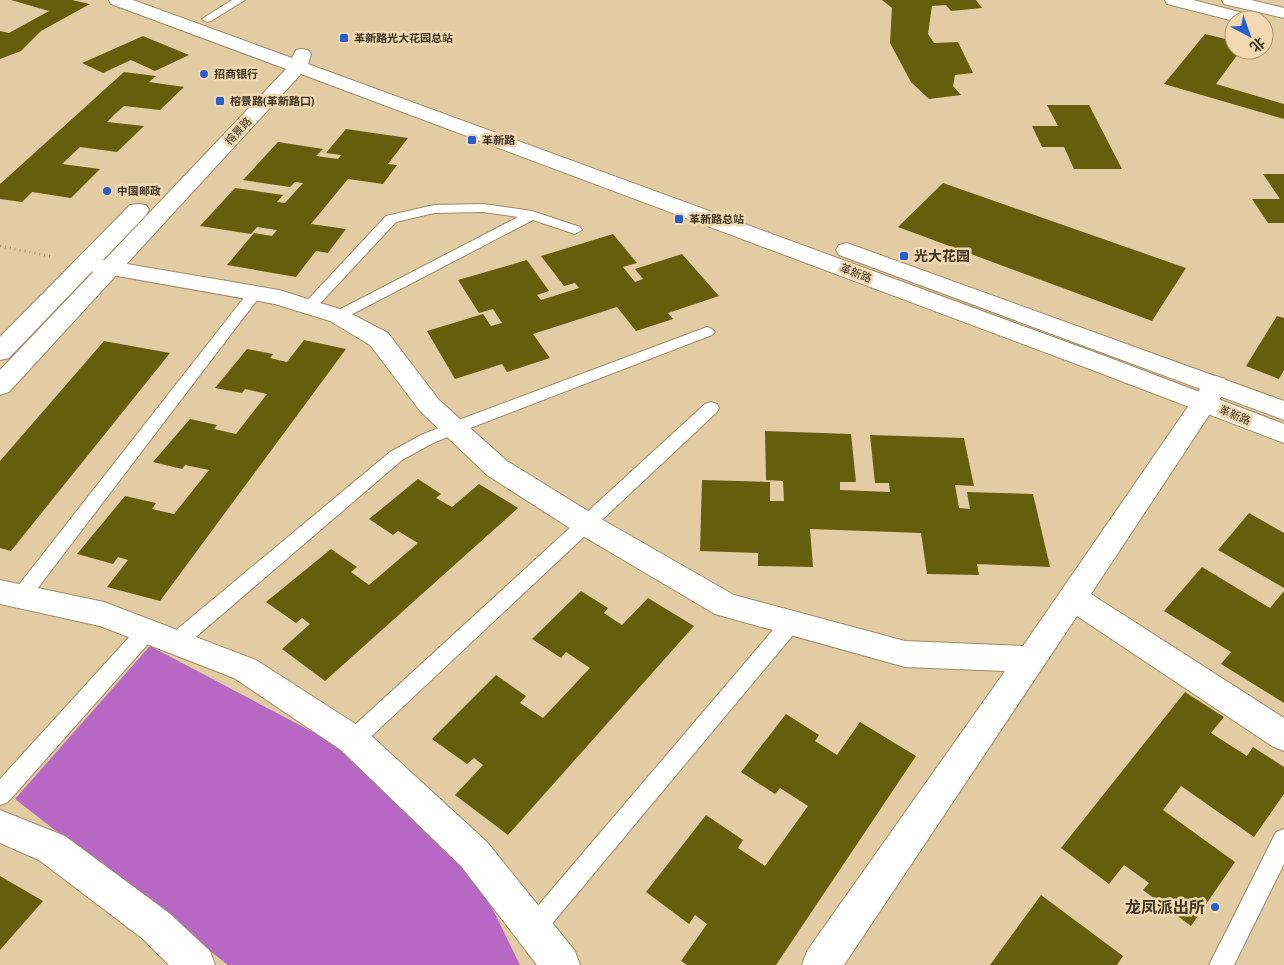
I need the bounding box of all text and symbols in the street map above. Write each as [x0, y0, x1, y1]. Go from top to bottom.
north arrow [1224, 10, 1274, 60]
place label: 革新路光大花园总站 [354, 30, 453, 45]
marker: 革新路光大花园总站 [338, 32, 350, 44]
text: 北 [1246, 33, 1269, 57]
place label: 招商银行 [214, 66, 258, 81]
marker: 招商银行 [198, 68, 210, 80]
place label: 榕景路(革新路口) [230, 93, 315, 108]
marker: 榕景路(革新路口) [214, 95, 226, 107]
street label: 榕景路 [221, 113, 254, 148]
place label: 革新路 [482, 132, 516, 147]
marker: 革新路 [466, 134, 478, 146]
place label: 中国邮政 [117, 183, 161, 198]
marker: 中国邮政 [101, 185, 113, 197]
place label: 革新路总站 [689, 211, 744, 226]
marker: 革新路总站 [673, 213, 685, 225]
place label: 光大花园 [914, 246, 970, 265]
marker: 光大花园 [898, 250, 910, 262]
street label: 革新路 [838, 260, 874, 285]
street label: 革新路 [1217, 401, 1253, 428]
place label: 龙凤派出所 [1125, 896, 1205, 918]
marker: 龙凤派出所 [1209, 901, 1221, 913]

